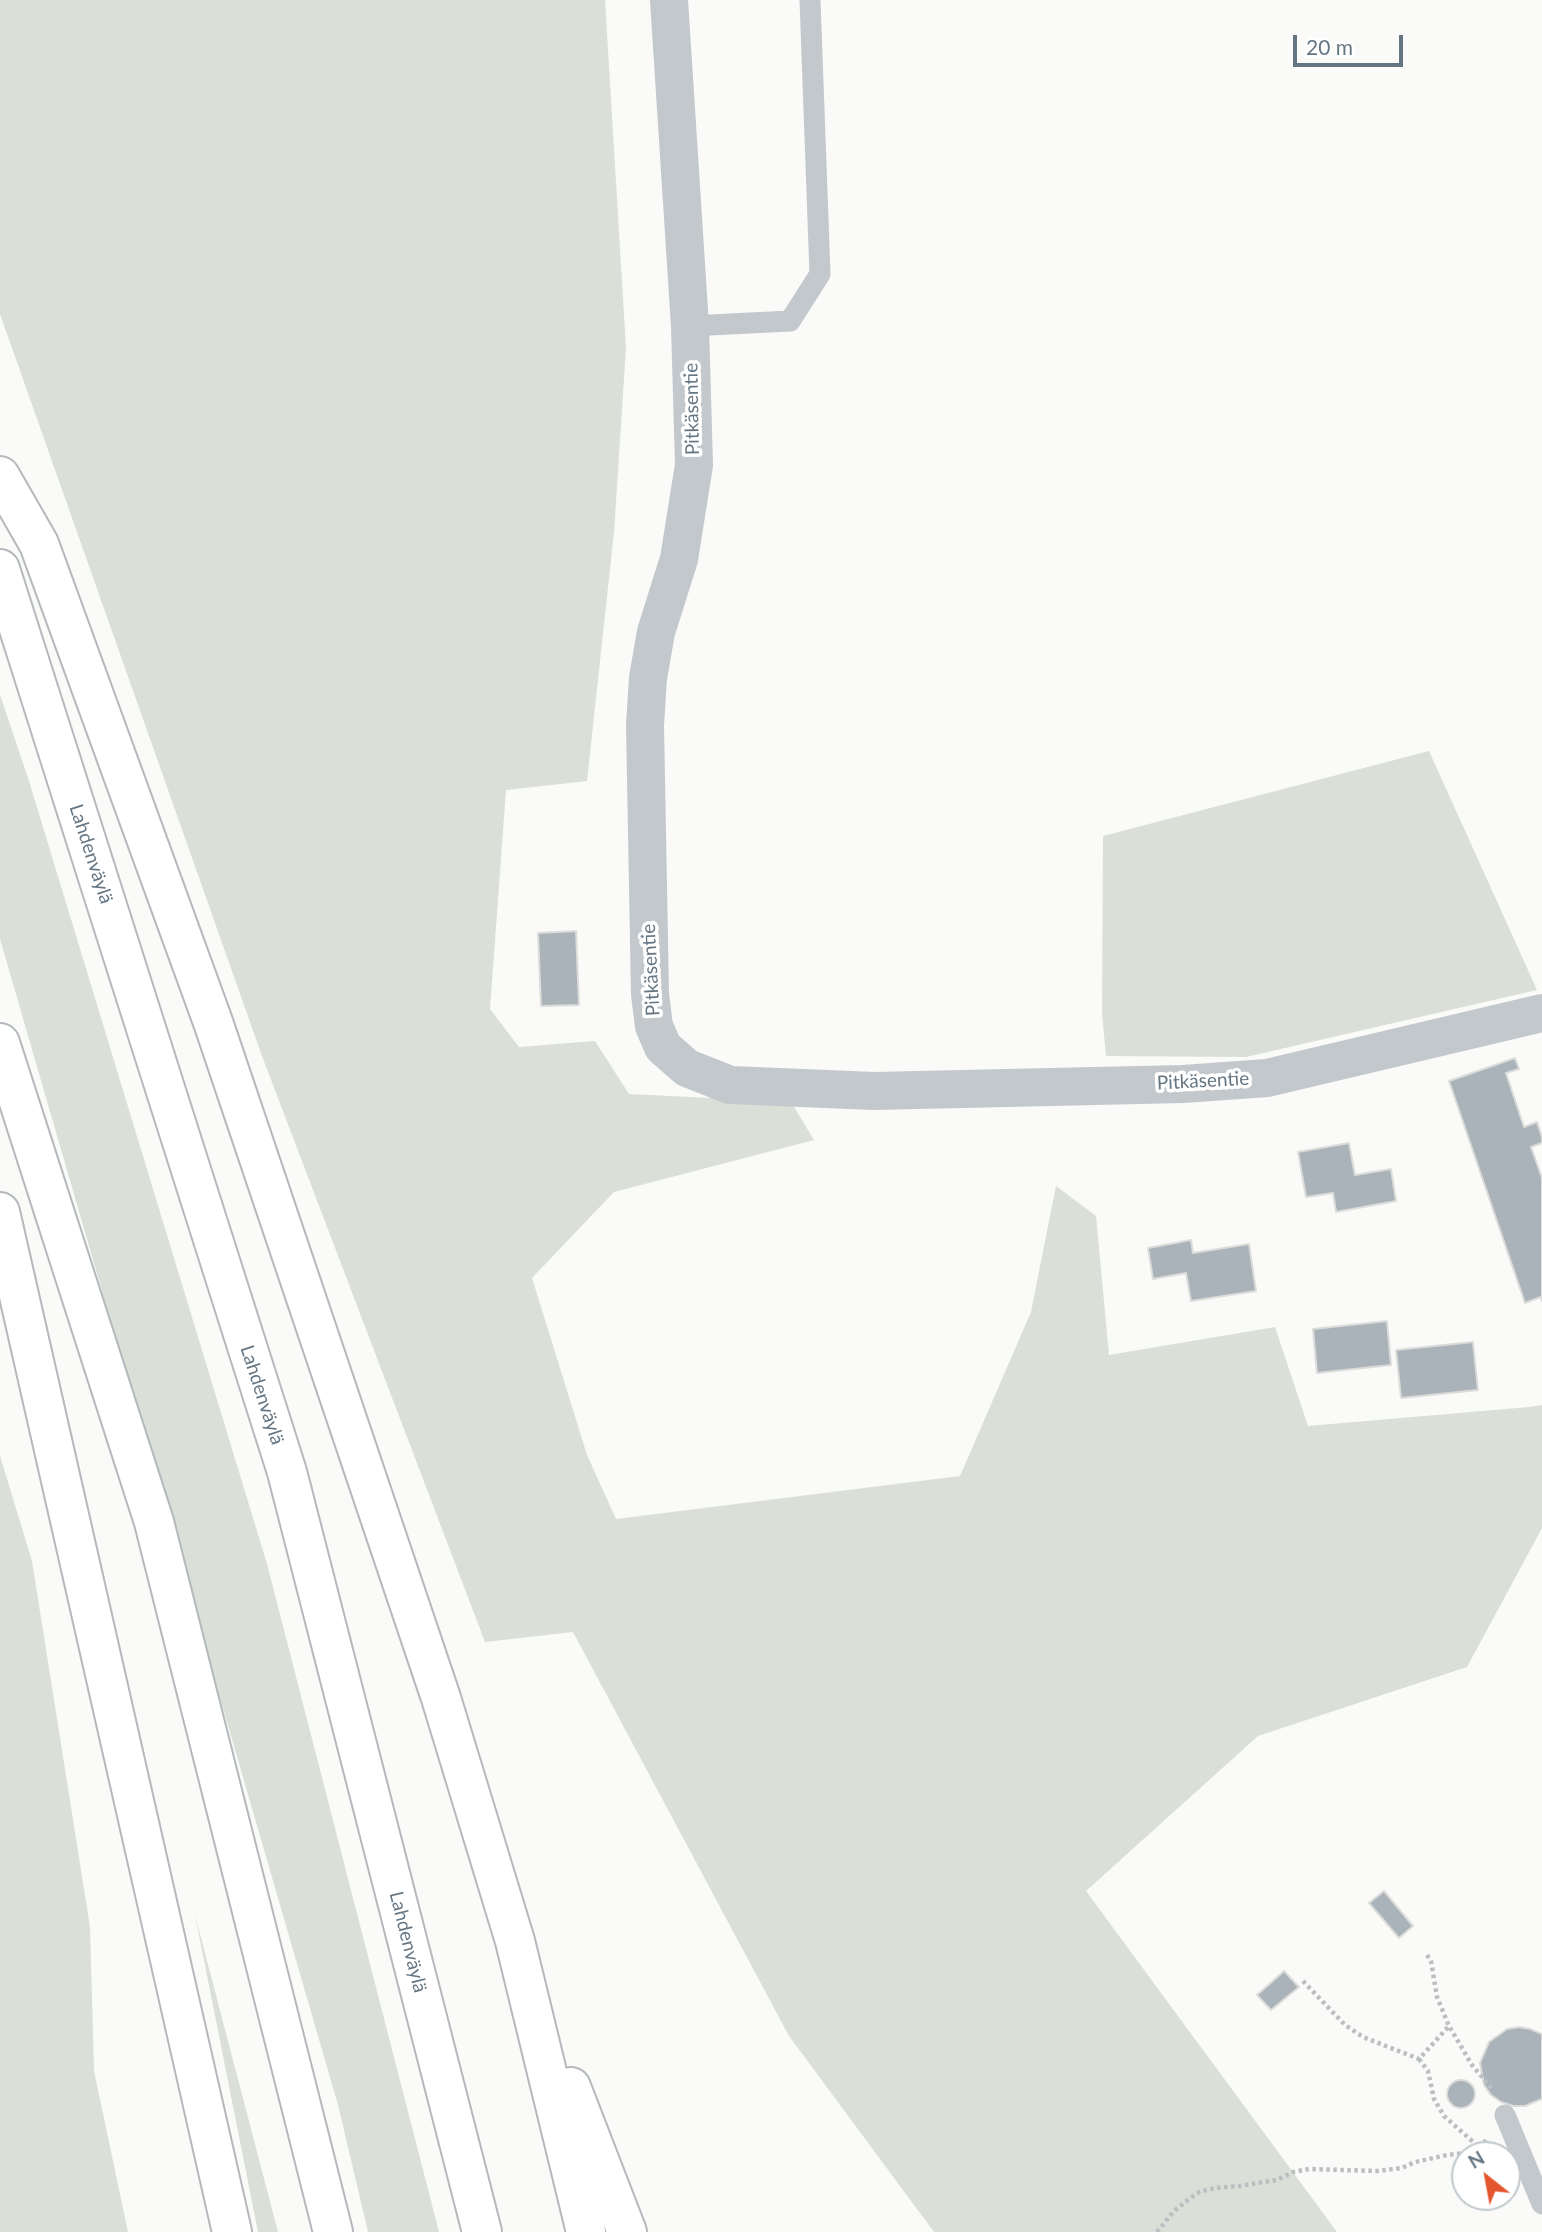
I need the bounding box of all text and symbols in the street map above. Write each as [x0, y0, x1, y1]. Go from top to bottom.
scale bar [1297, 21, 1407, 65]
text: 20 m [1306, 34, 1353, 59]
street label: Pitkäsentie [680, 363, 704, 455]
street label: Lahdenväylä [64, 801, 118, 907]
street label: Pitkäsentie [637, 923, 665, 1017]
street label: Pitkäsentie [1156, 1067, 1250, 1095]
street label: Lahdenväylä [235, 1342, 289, 1448]
street label: Lahdenväylä [384, 1889, 432, 1995]
north arrow [1451, 2141, 1521, 2211]
text: N [1464, 2146, 1488, 2173]

